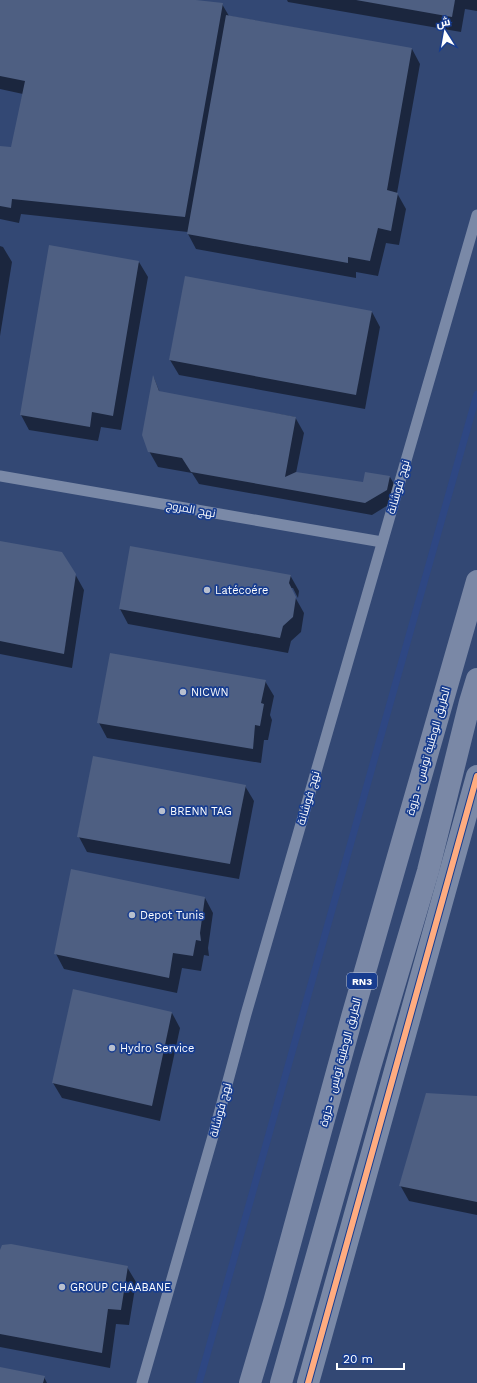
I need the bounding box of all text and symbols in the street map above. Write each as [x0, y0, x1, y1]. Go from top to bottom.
north arrow [425, 12, 465, 52]
text: ش [435, 15, 451, 30]
street label: نهج فوشانة [385, 459, 413, 516]
street label: نهج المروج [165, 499, 217, 521]
place label: Latécoére [215, 584, 268, 597]
marker: Latécoére [202, 585, 212, 595]
street label: الطريق الوطنية تونس - حزوة [404, 685, 453, 817]
place label: NICWN [191, 686, 229, 699]
marker: NICWN [178, 687, 188, 697]
street label: نهج فوشانة [295, 770, 323, 827]
place label: BRENN TAG [170, 805, 232, 818]
marker: BRENN TAG [157, 806, 167, 816]
place label: Depot Tunis [140, 909, 204, 922]
marker: Depot Tunis [127, 910, 137, 920]
road number: RN3 [347, 973, 377, 989]
street label: الطريق الوطنية تونس - حزوة [317, 996, 364, 1128]
place label: Hydro Service [120, 1042, 194, 1055]
marker: Hydro Service [107, 1043, 117, 1053]
street label: نهج فوشانة [207, 1082, 235, 1139]
place label: GROUP CHAABANE [70, 1281, 171, 1294]
marker: GROUP CHAABANE [57, 1282, 67, 1292]
scale bar [337, 1345, 404, 1371]
text: 20 m [343, 1352, 373, 1366]

